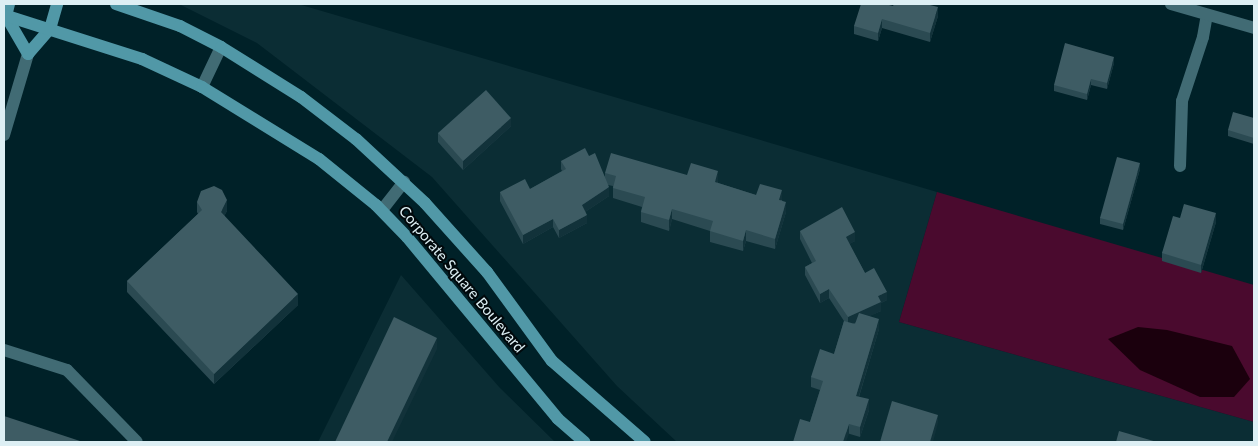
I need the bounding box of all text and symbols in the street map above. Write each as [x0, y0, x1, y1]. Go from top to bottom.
street label: Corporate Square Boulevard [395, 202, 529, 356]

